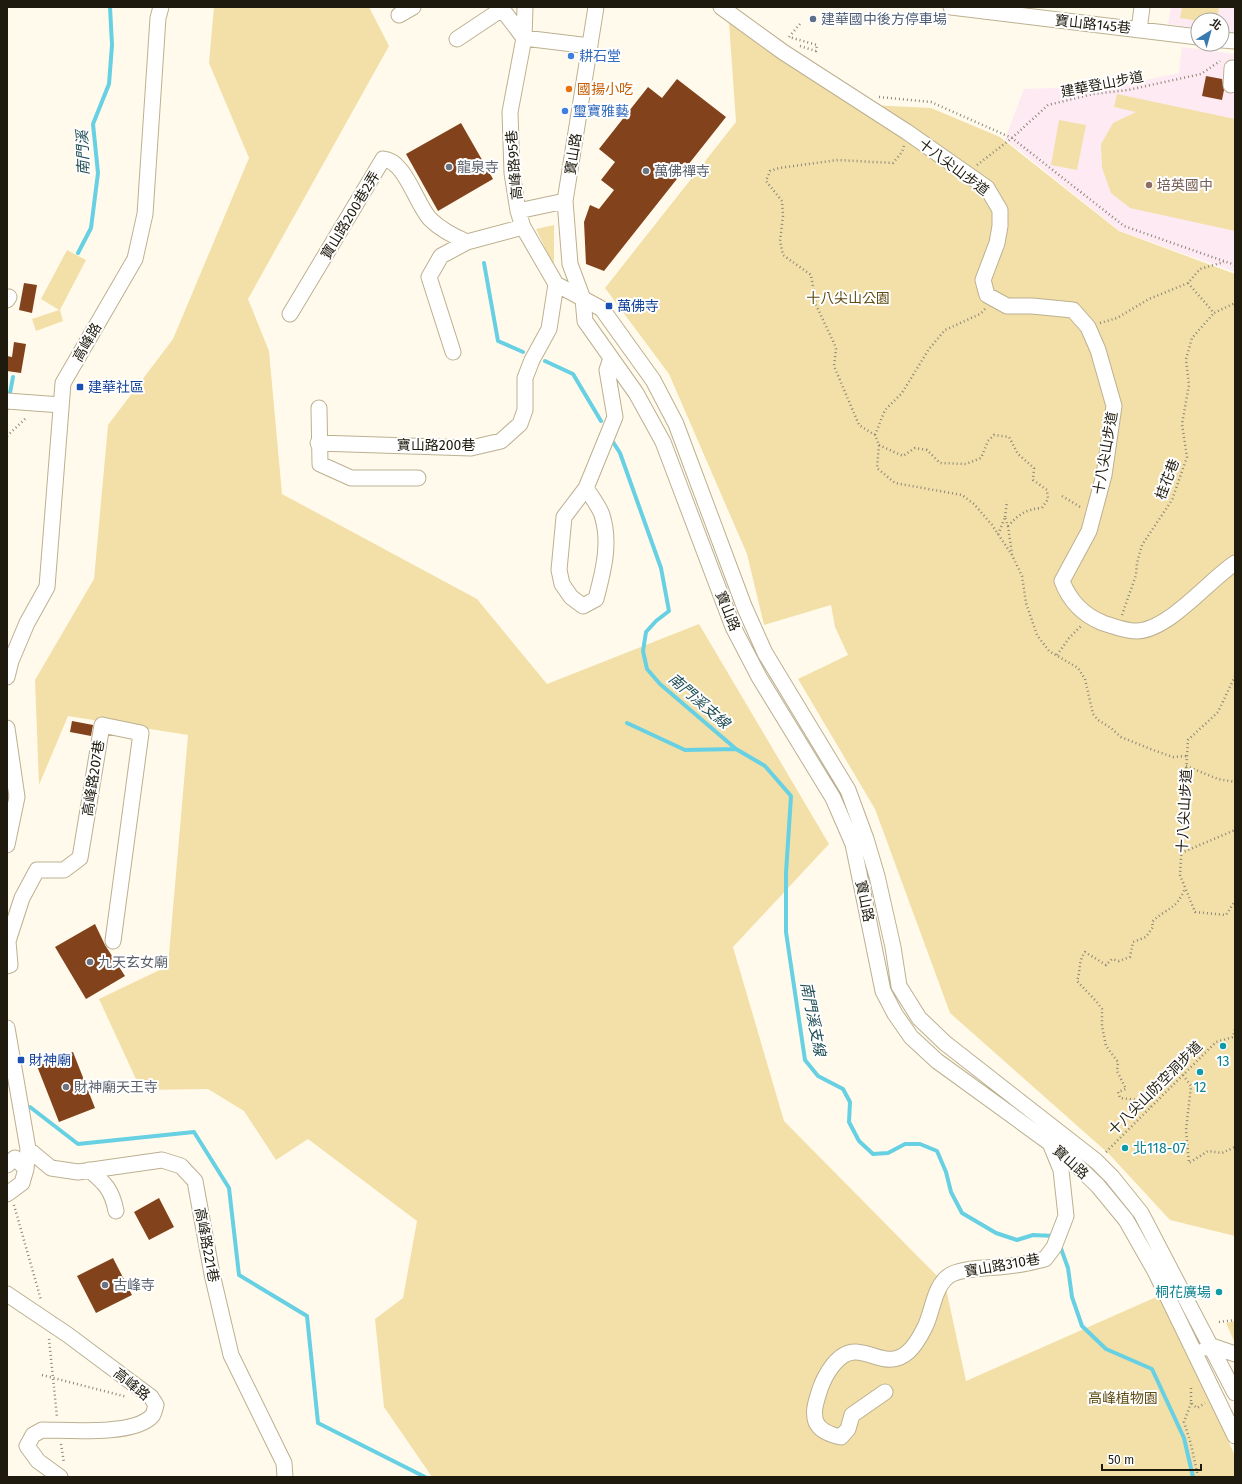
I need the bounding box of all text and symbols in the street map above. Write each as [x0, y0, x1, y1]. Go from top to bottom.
place label: 建華國中後方停車場 [821, 11, 947, 28]
street label: 寶山路145巷 [1054, 12, 1132, 37]
north arrow [1190, 12, 1230, 52]
marker: 建華國中後方停車場 [808, 14, 818, 24]
text: 北 [1207, 16, 1224, 33]
place label: 耕石堂 [579, 48, 621, 65]
marker: 耕石堂 [566, 51, 576, 61]
street label: 建華登山步道 [1059, 68, 1145, 101]
place label: 國揚小吃 [577, 81, 633, 98]
marker: 國揚小吃 [564, 84, 574, 94]
place label: 璽寶雅藝 [573, 103, 629, 120]
marker: 璽寶雅藝 [560, 106, 570, 116]
water label: 南門溪 [73, 128, 93, 176]
street label: 高峰路95巷 [503, 129, 526, 201]
street label: 寶山路 [562, 132, 585, 176]
street label: 十八尖山步道 [915, 135, 992, 199]
place label: 龍泉寺 [457, 159, 499, 176]
marker: 龍泉寺 [444, 162, 454, 172]
place label: 萬佛禪寺 [654, 163, 710, 180]
marker: 萬佛禪寺 [641, 166, 651, 176]
street label: 寶山路200巷2弄 [318, 168, 383, 262]
place label: 培英國中 [1157, 177, 1213, 194]
marker: 培英國中 [1144, 180, 1154, 190]
park label: 十八尖山公園 [806, 290, 890, 307]
place label: 萬佛寺 [617, 298, 659, 315]
marker: 萬佛寺 [604, 301, 614, 311]
street label: 高峰路 [70, 320, 105, 365]
place label: 建華社區 [88, 379, 144, 396]
marker: 建華社區 [75, 382, 85, 392]
street label: 十八尖山步道 [1090, 410, 1121, 496]
street label: 寶山路200巷 [397, 437, 475, 454]
street label: 桂花巷 [1152, 457, 1183, 502]
street label: 寶山路 [712, 589, 743, 634]
water label: 南門溪支線 [665, 670, 735, 734]
street label: 高峰路207巷 [79, 739, 108, 817]
street label: 十八尖山步道 [1174, 769, 1195, 853]
street label: 寶山路 [852, 879, 877, 923]
place label: 九天玄女廟 [98, 954, 168, 971]
marker: 九天玄女廟 [85, 957, 95, 967]
water label: 南門溪支線 [797, 980, 829, 1059]
street label: 十八尖山防空洞步道 [1105, 1038, 1206, 1139]
marker: 13 [1218, 1041, 1228, 1051]
place label: 財神廟 [29, 1052, 71, 1069]
place label: 13 [1216, 1053, 1230, 1070]
marker: 財神廟 [16, 1055, 26, 1065]
marker: 12 [1195, 1067, 1205, 1077]
place label: 財神廟天王寺 [74, 1079, 158, 1096]
place label: 12 [1194, 1079, 1207, 1096]
marker: 財神廟天王寺 [61, 1082, 71, 1092]
place label: 北118-07 [1133, 1140, 1186, 1157]
street label: 寶山路 [1049, 1142, 1092, 1183]
marker: 北118-07 [1120, 1143, 1130, 1153]
street label: 高峰路221巷 [191, 1206, 222, 1284]
street label: 寶山路310巷 [963, 1250, 1041, 1281]
place label: 古峰寺 [113, 1277, 155, 1294]
marker: 古峰寺 [100, 1280, 110, 1290]
place label: 桐花廣場 [1155, 1284, 1211, 1301]
marker: 桐花廣場 [1214, 1287, 1224, 1297]
street label: 高峰路 [110, 1365, 153, 1404]
park label: 高峰植物園 [1088, 1390, 1158, 1407]
scale bar [1102, 1446, 1201, 1472]
text: 50 m [1108, 1453, 1134, 1467]

